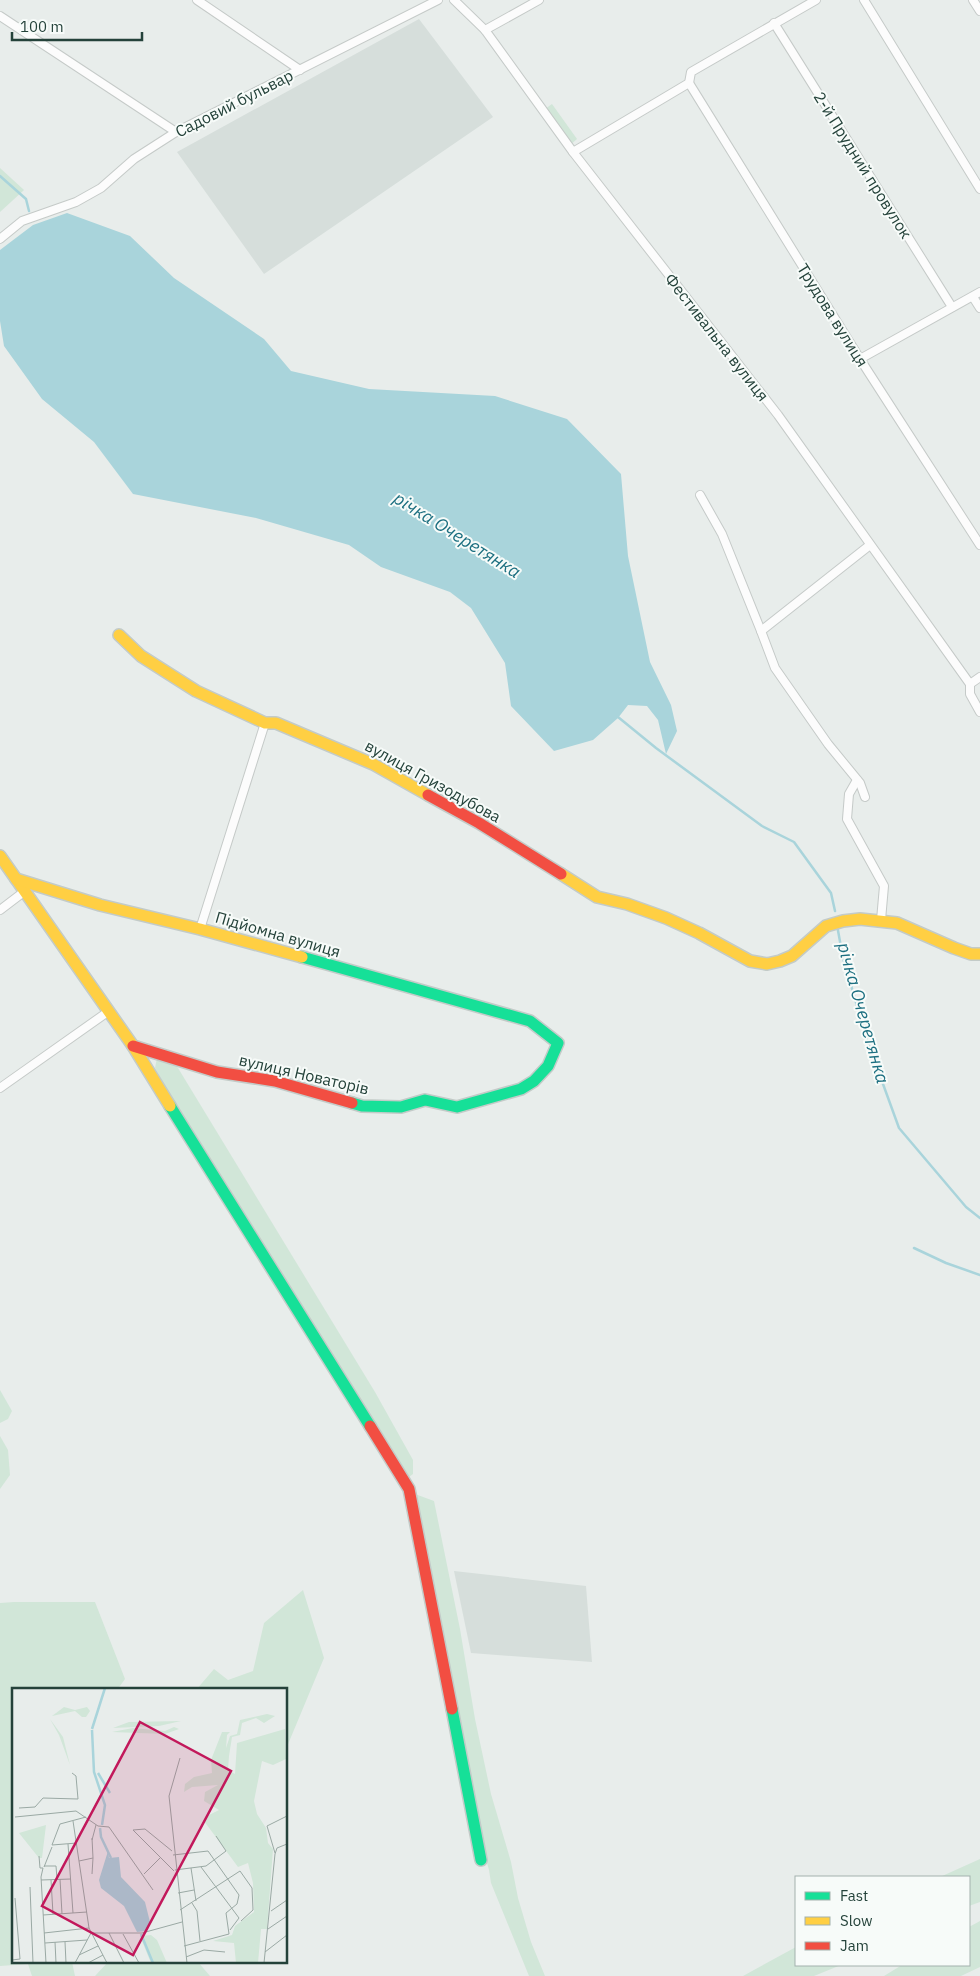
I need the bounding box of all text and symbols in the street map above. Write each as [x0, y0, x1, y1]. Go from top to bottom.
scale bar [12, 10, 142, 42]
text: 100 m [20, 17, 64, 36]
street label: Садовий бульвар [172, 65, 296, 141]
street label: 2-й Прудний провулок [810, 88, 916, 242]
street label: Трудова вулиця [793, 260, 873, 370]
street label: Фестивальна вулиця [661, 269, 773, 405]
water label: річка Очеретянка [388, 486, 525, 583]
street label: вулиця Гризодубова [362, 735, 505, 827]
street label: Підйомна вулиця [213, 907, 343, 961]
water label: річка Очеретянка [832, 939, 895, 1086]
street label: вулиця Новаторів [237, 1049, 371, 1099]
inset map [12, 1688, 288, 1964]
legend [795, 1876, 970, 1966]
text: Fast [840, 1886, 868, 1905]
text: Slow [840, 1911, 873, 1930]
text: Jam [840, 1936, 869, 1955]

